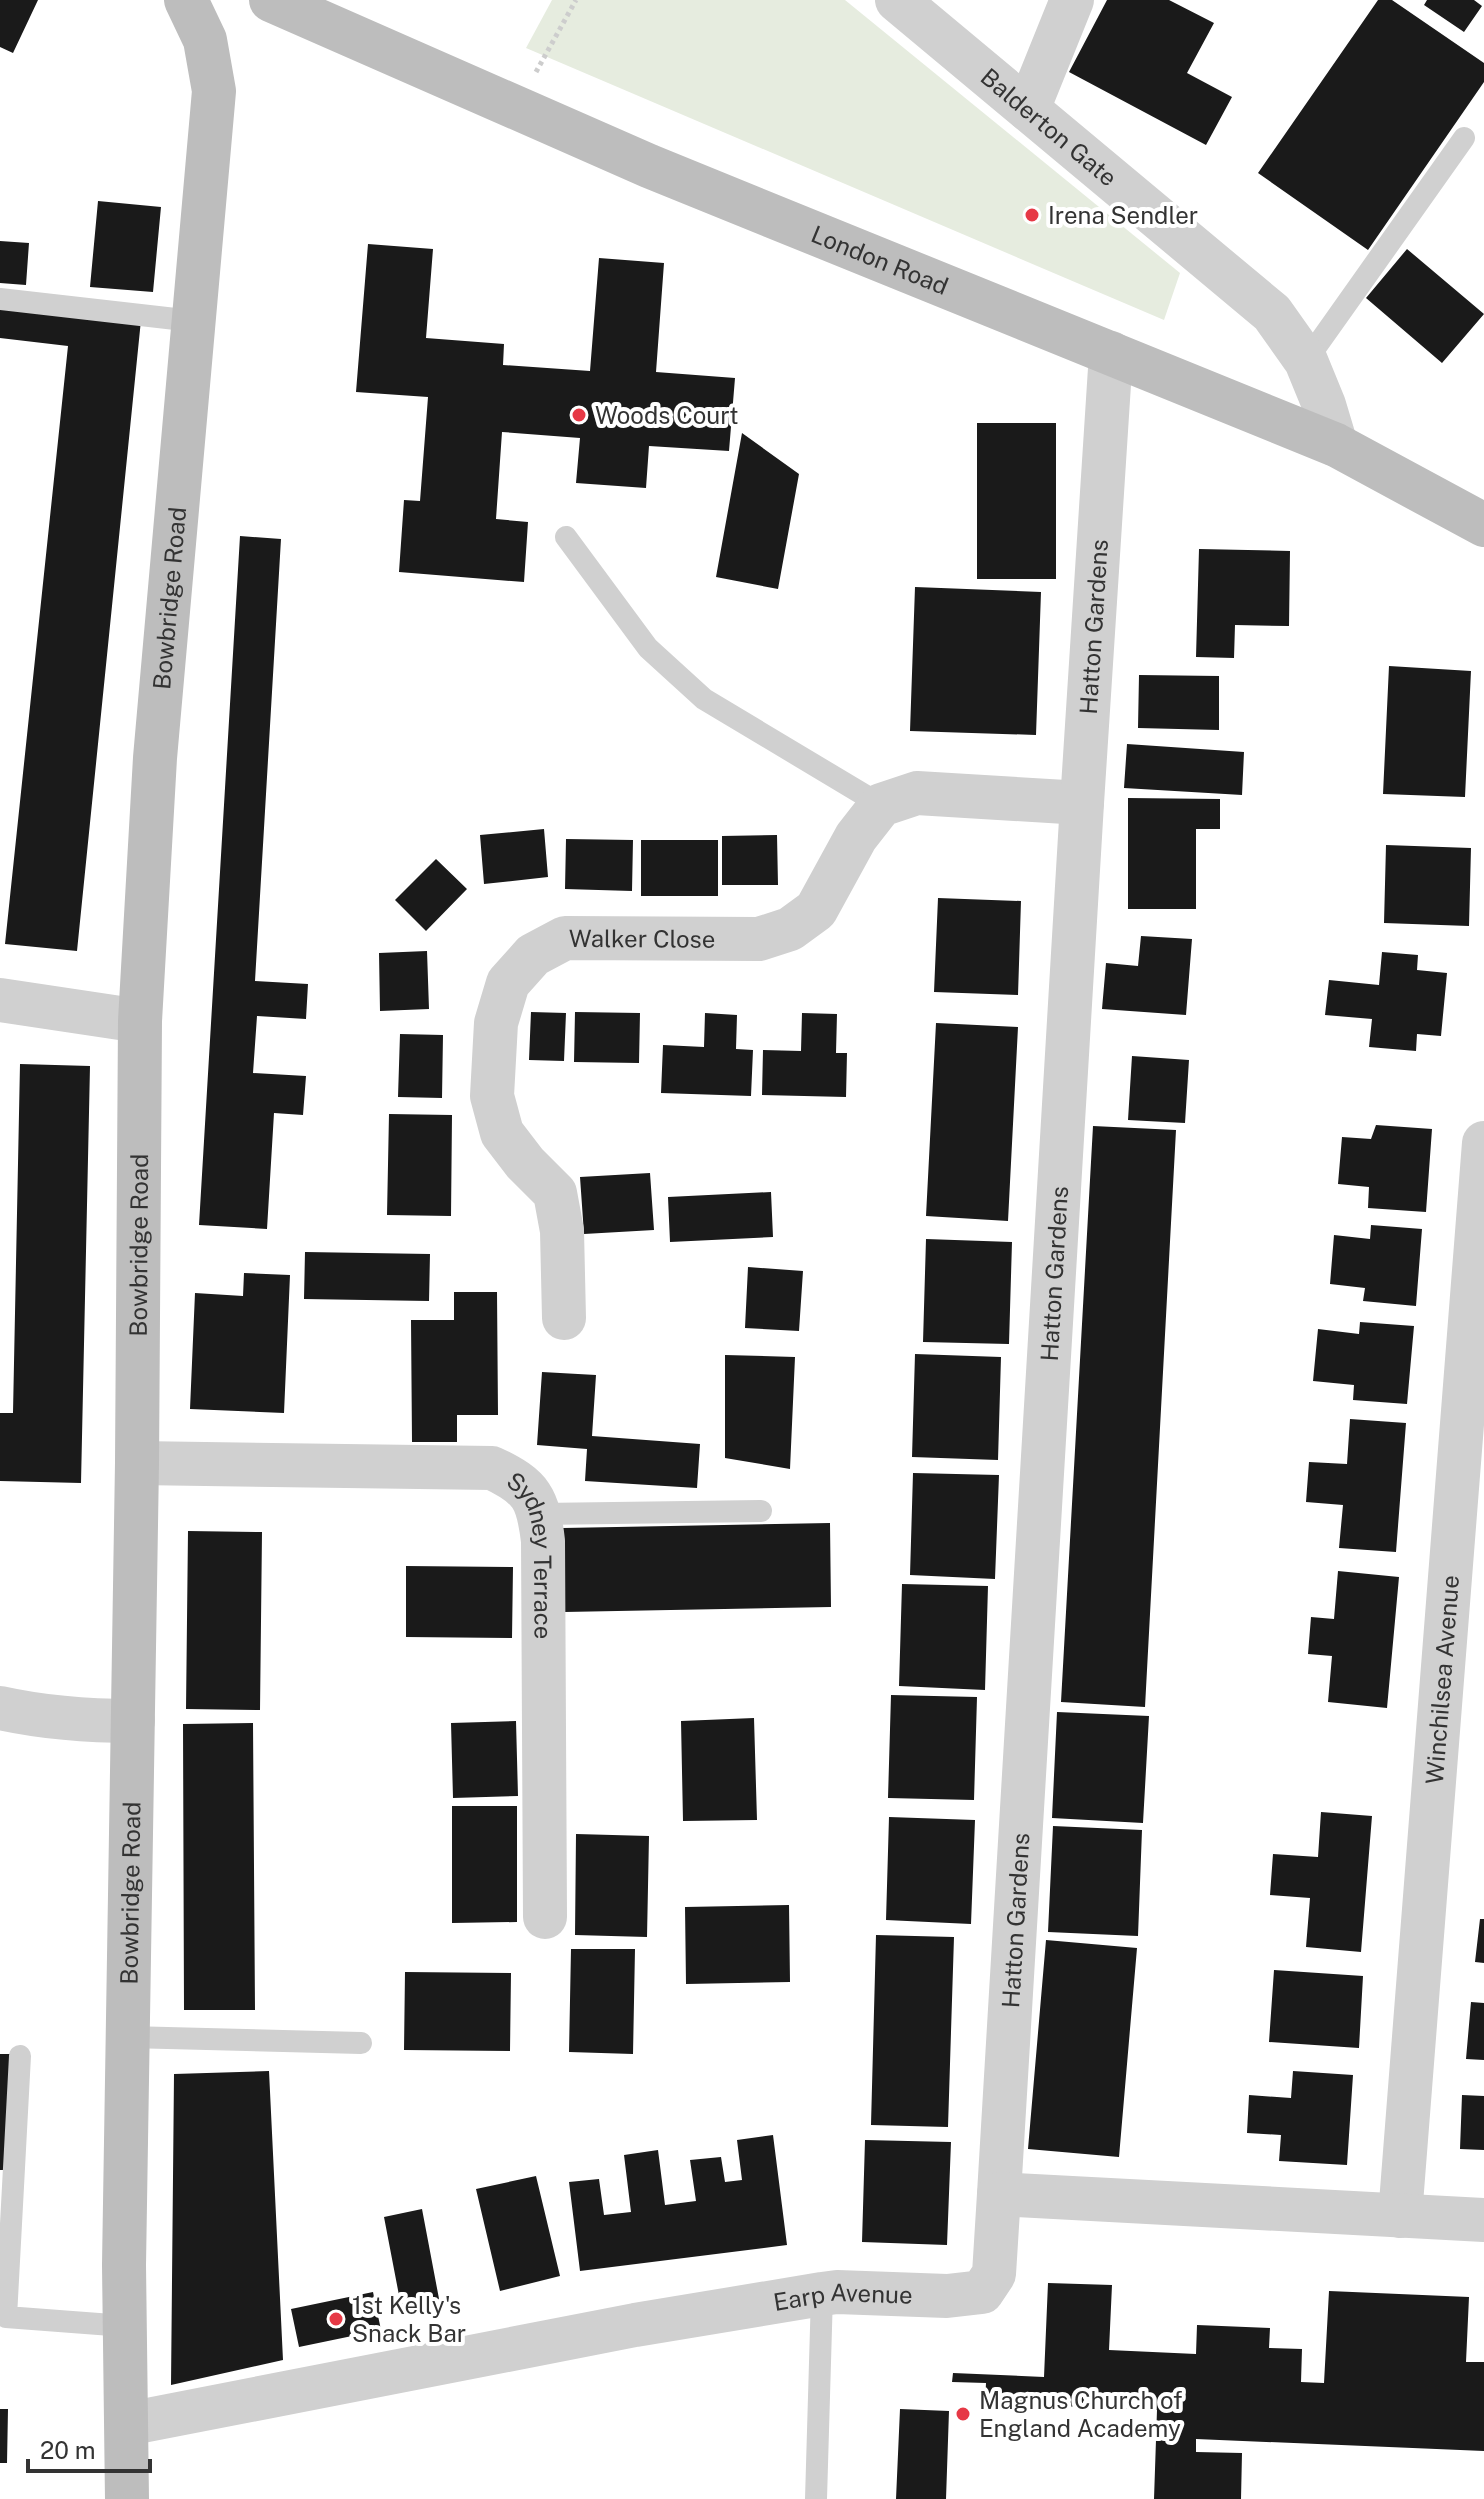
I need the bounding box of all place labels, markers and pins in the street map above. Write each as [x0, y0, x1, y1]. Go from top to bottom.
place label: Irena Sendler [1048, 201, 1198, 229]
marker: Irena Sendler [1023, 206, 1041, 224]
place label: Woods Court [595, 401, 739, 429]
marker: Woods Court [570, 406, 588, 424]
place label: 1st Kelly's Snack Bar [352, 2291, 466, 2347]
marker: 1st Kelly's Snack Bar [327, 2310, 345, 2328]
place label: Magnus Church of England Academy [979, 2386, 1183, 2442]
marker: Magnus Church of England Academy [954, 2405, 972, 2423]

